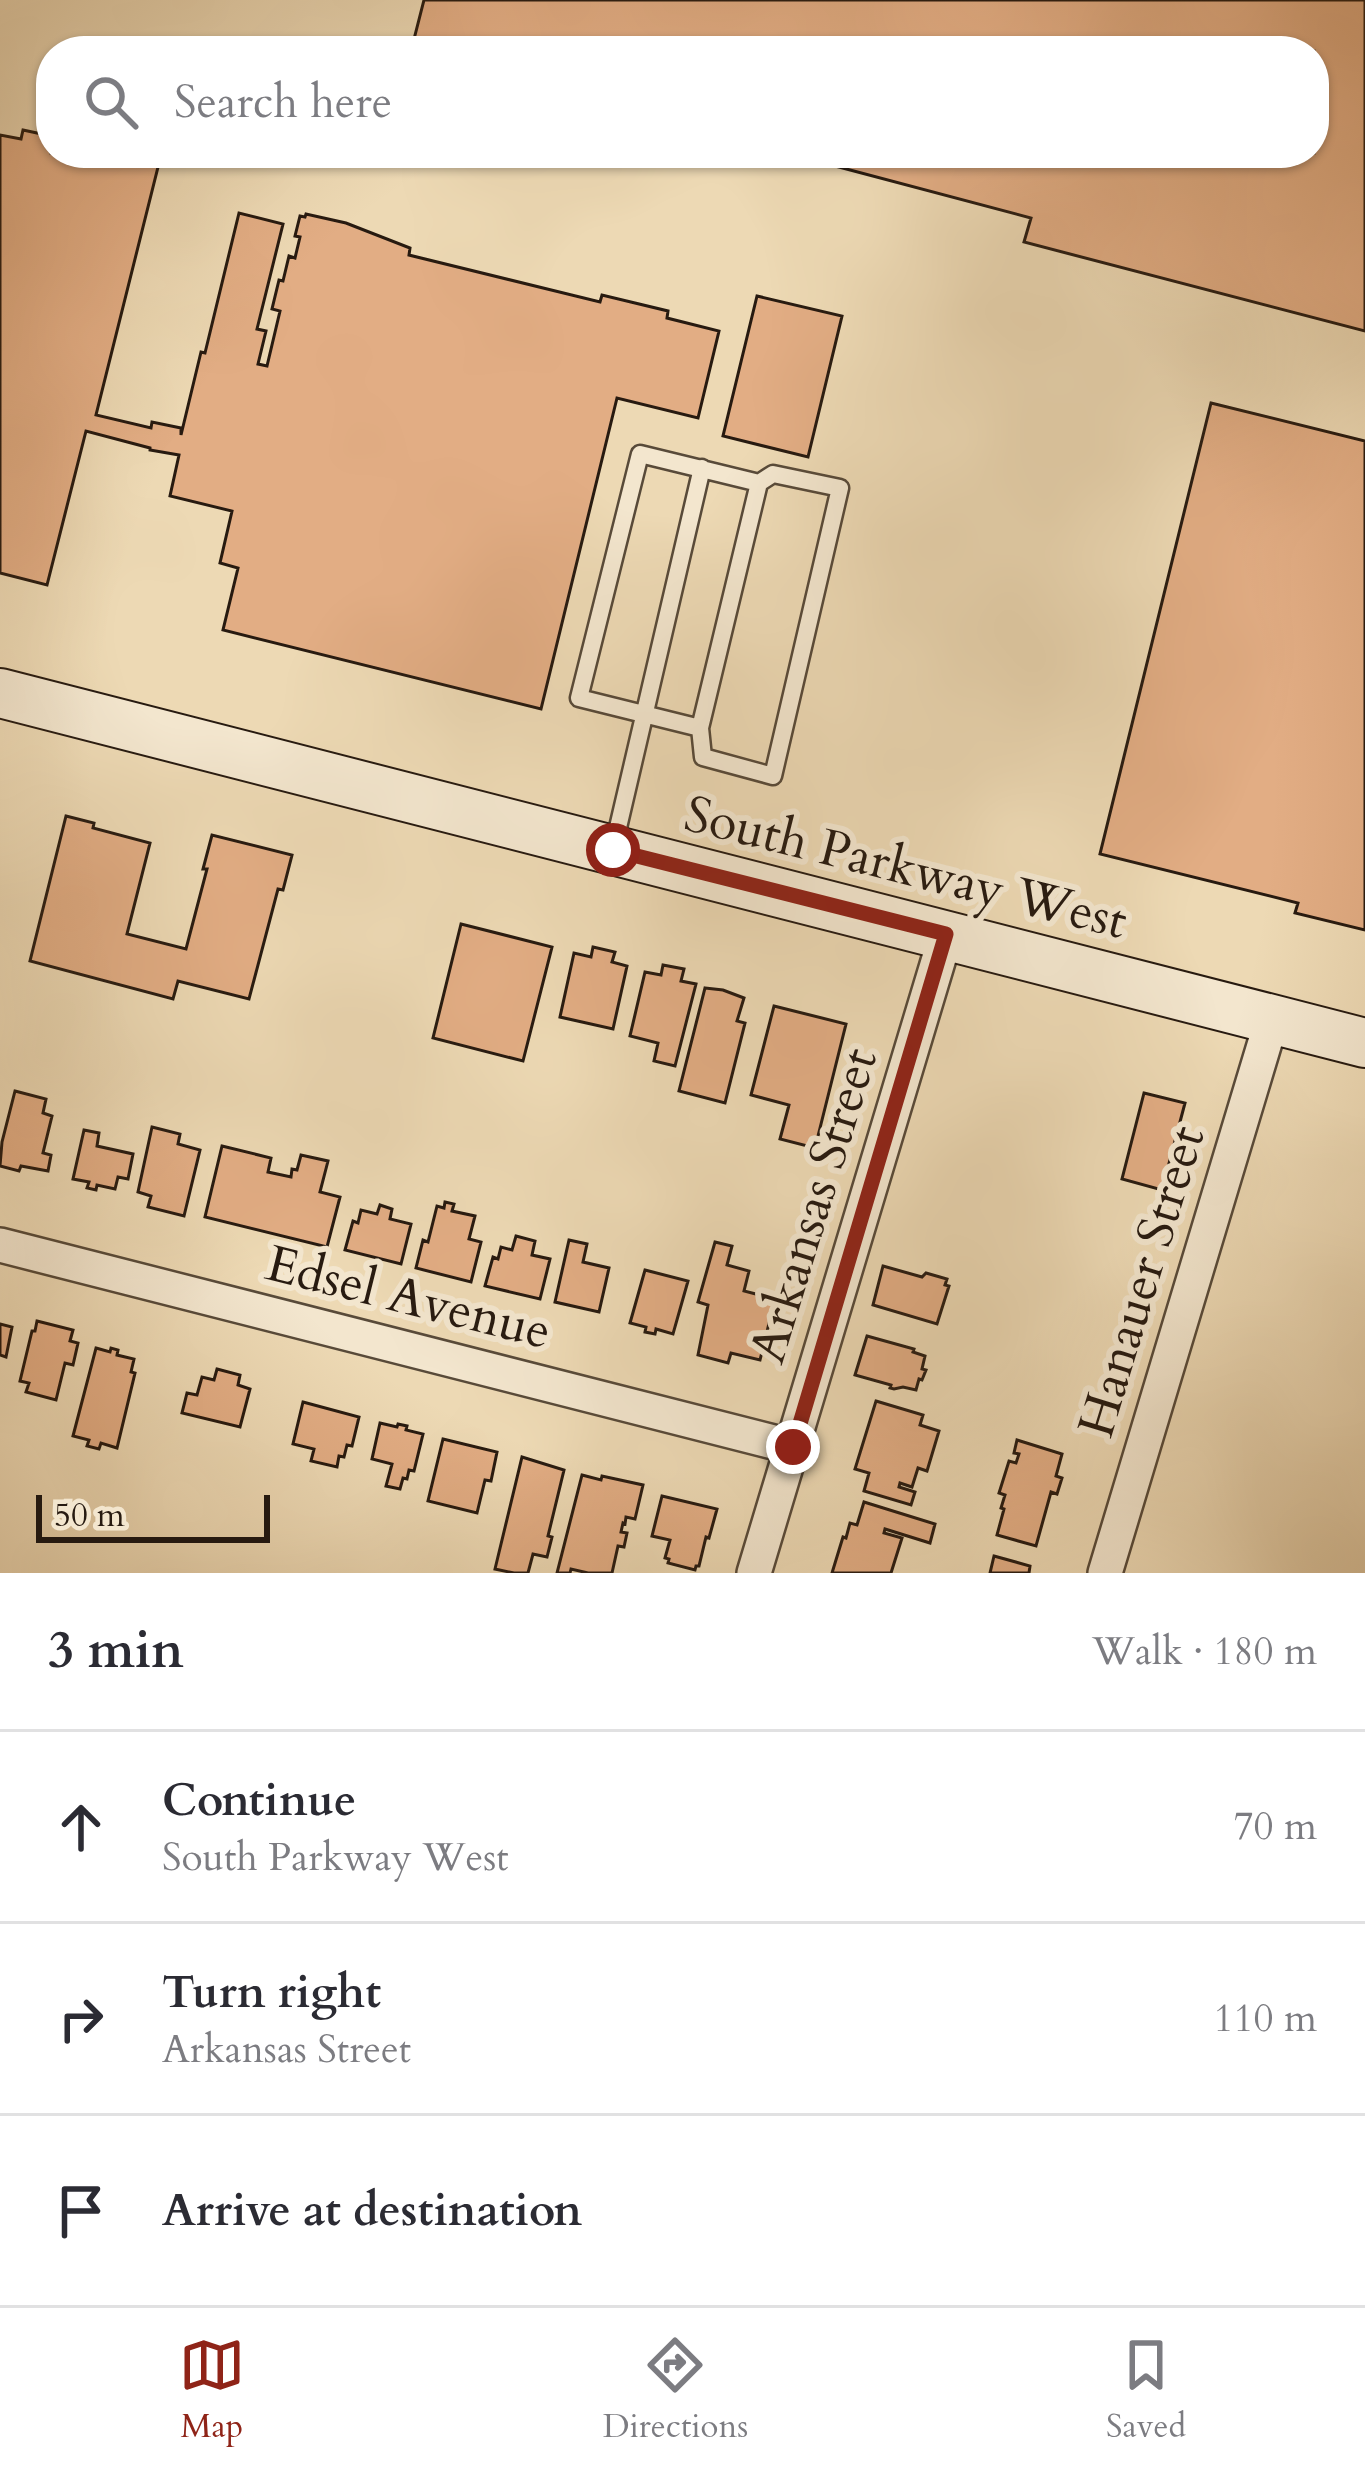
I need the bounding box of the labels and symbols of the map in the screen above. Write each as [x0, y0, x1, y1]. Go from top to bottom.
street label: South Parkway West [677, 779, 1134, 957]
route start [586, 823, 640, 877]
street label: Arkansas Street [733, 1040, 895, 1372]
street label: Hanauer Street [1061, 1117, 1222, 1446]
street label: Edsel Avenue [259, 1229, 558, 1367]
route end [766, 1420, 820, 1474]
scale bar [36, 1489, 270, 1542]

